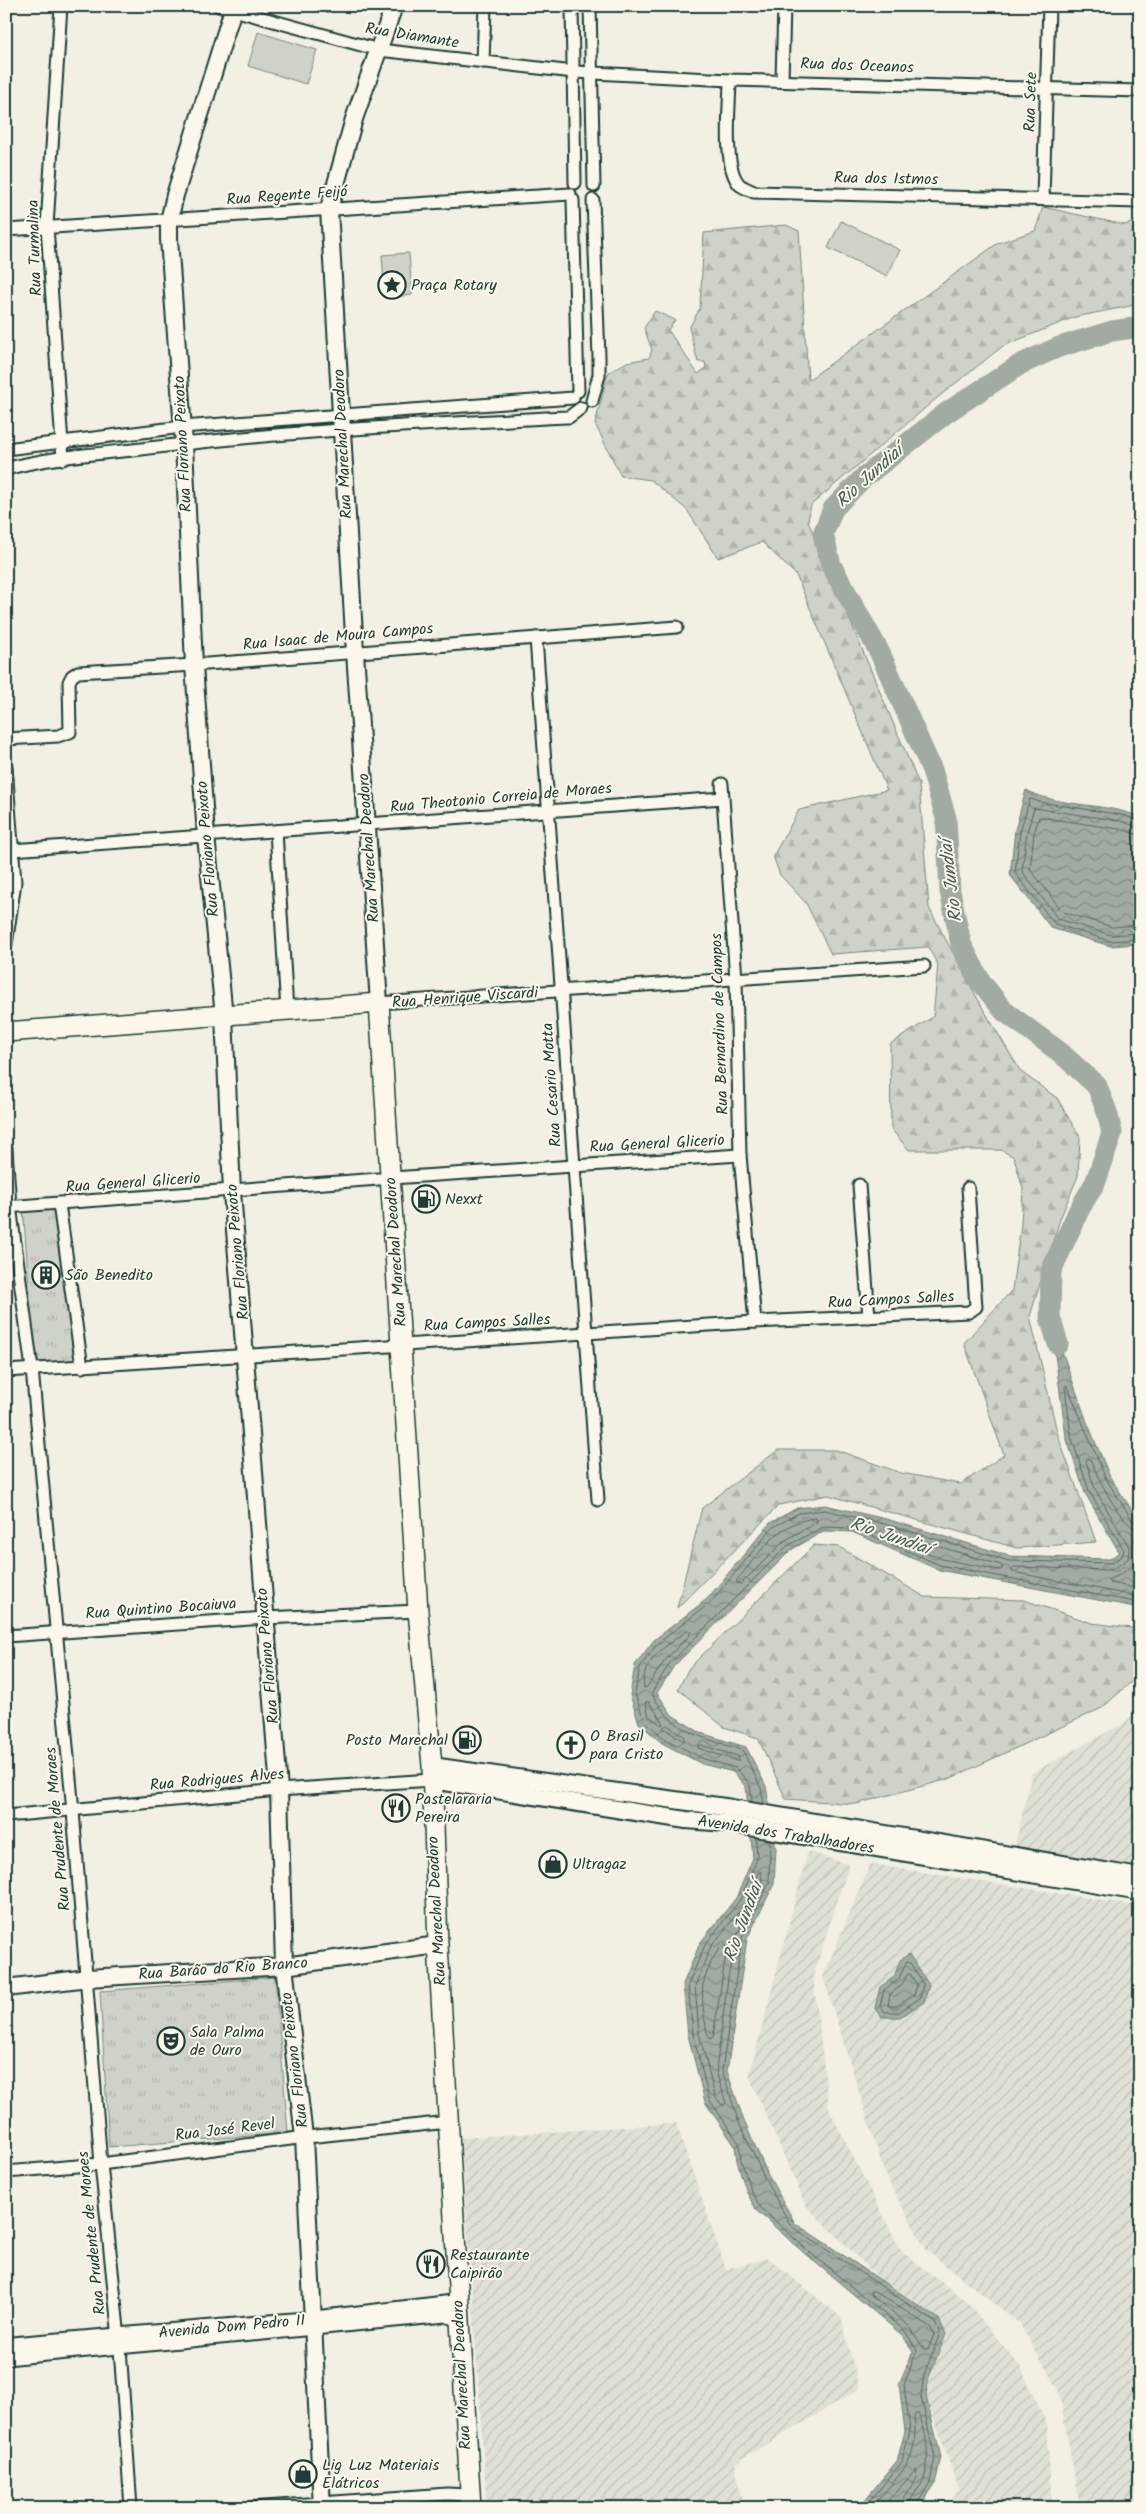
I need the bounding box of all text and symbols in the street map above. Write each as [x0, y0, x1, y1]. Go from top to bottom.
street label: Rua Diamante [363, 16, 461, 56]
street label: Rua dos Oceanos [800, 52, 914, 80]
street label: Rua Sete [1017, 72, 1045, 132]
street label: Rua dos Istmos [834, 166, 938, 192]
street label: Rua Regente Feijó [226, 179, 349, 213]
street label: Rua Turmalina [21, 199, 49, 297]
place icon: Praça Rotary [377, 270, 407, 300]
place label: Praça Rotary [411, 273, 497, 298]
street label: Rua Marechal Deodoro [327, 369, 359, 519]
street label: Rua Floriano Peixoto [167, 375, 199, 513]
water label: Rio Jundiaí [830, 435, 915, 515]
street label: Rua Isaac de Moura Campos [242, 616, 435, 658]
street label: Rua Marechal Deodoro [351, 772, 387, 924]
street label: Rua Theotonio Correia de Moraes [389, 776, 613, 820]
street label: Rua Floriano Peixoto [190, 780, 226, 918]
water label: Rio Jundiaí [932, 832, 971, 924]
street label: Rua Bernardino de Campos [704, 932, 736, 1115]
street label: Rua Henrique Viscardi [391, 980, 540, 1016]
street label: Rua Cesario Motta [535, 1022, 569, 1148]
street label: Rua General Glicerio [589, 1128, 725, 1160]
street label: Rua General Glicerio [65, 1166, 201, 1200]
street label: Rua Marechal Deodoro [378, 1176, 414, 1328]
street label: Rua Floriano Peixoto [220, 1183, 256, 1321]
fuel station icon: Nexxt [411, 1184, 441, 1214]
place label: Nexxt [445, 1187, 484, 1212]
building icon: São Benedito [31, 1260, 61, 1290]
place label: São Benedito [65, 1263, 153, 1288]
street label: Rua Campos Salles [827, 1284, 955, 1316]
street label: Rua Campos Salles [423, 1307, 551, 1339]
water label: Rio Jundiaí [846, 1510, 939, 1566]
street label: Rua Floriano Peixoto [250, 1587, 286, 1725]
street label: Rua Quintino Bocaiuva [85, 1591, 237, 1627]
place label: O Brasil para Cristo [589, 1724, 663, 1767]
fuel station icon: Posto Marechal [452, 1725, 482, 1755]
place label: Posto Marechal [346, 1728, 448, 1753]
church icon: O Brasil para Cristo [556, 1730, 586, 1760]
street label: Rua Prudente de Moraes [38, 1746, 78, 1912]
street label: Rua Rodrigues Alves [149, 1762, 285, 1798]
place label: Pastelararia Pereira [415, 1787, 492, 1830]
restaurant icon: Pastelararia Pereira [381, 1793, 411, 1823]
street label: Avenida dos Trabalhadores [696, 1809, 876, 1861]
street label: Rua Marechal Deodoro [421, 1836, 453, 1986]
shop icon: Ultragaz [538, 1849, 568, 1879]
place label: Ultragaz [572, 1852, 627, 1877]
water label: Rio Jundiaí [716, 1873, 774, 1966]
street label: Rua Barão do Rio Branco [138, 1951, 308, 1987]
street label: Rua Floriano Peixoto [274, 1991, 316, 2129]
place label: Sala Palma de Ouro [190, 2020, 264, 2063]
theatre icon: Sala Palma de Ouro [156, 2026, 186, 2056]
street label: Rua José Revel [174, 2111, 276, 2149]
street label: Rua Prudente de Moraes [71, 2150, 113, 2316]
place label: Restaurante Caipirão [450, 2243, 529, 2286]
restaurant icon: Restaurante Caipirão [416, 2249, 446, 2279]
street label: Rua Marechal Deodoro [446, 2300, 478, 2450]
street label: Avenida Dom Pedro II [157, 2308, 307, 2346]
place label: Lig Luz Materiais Elátricos [322, 2453, 439, 2496]
shop icon: Lig Luz Materiais Elátricos [288, 2459, 318, 2489]

